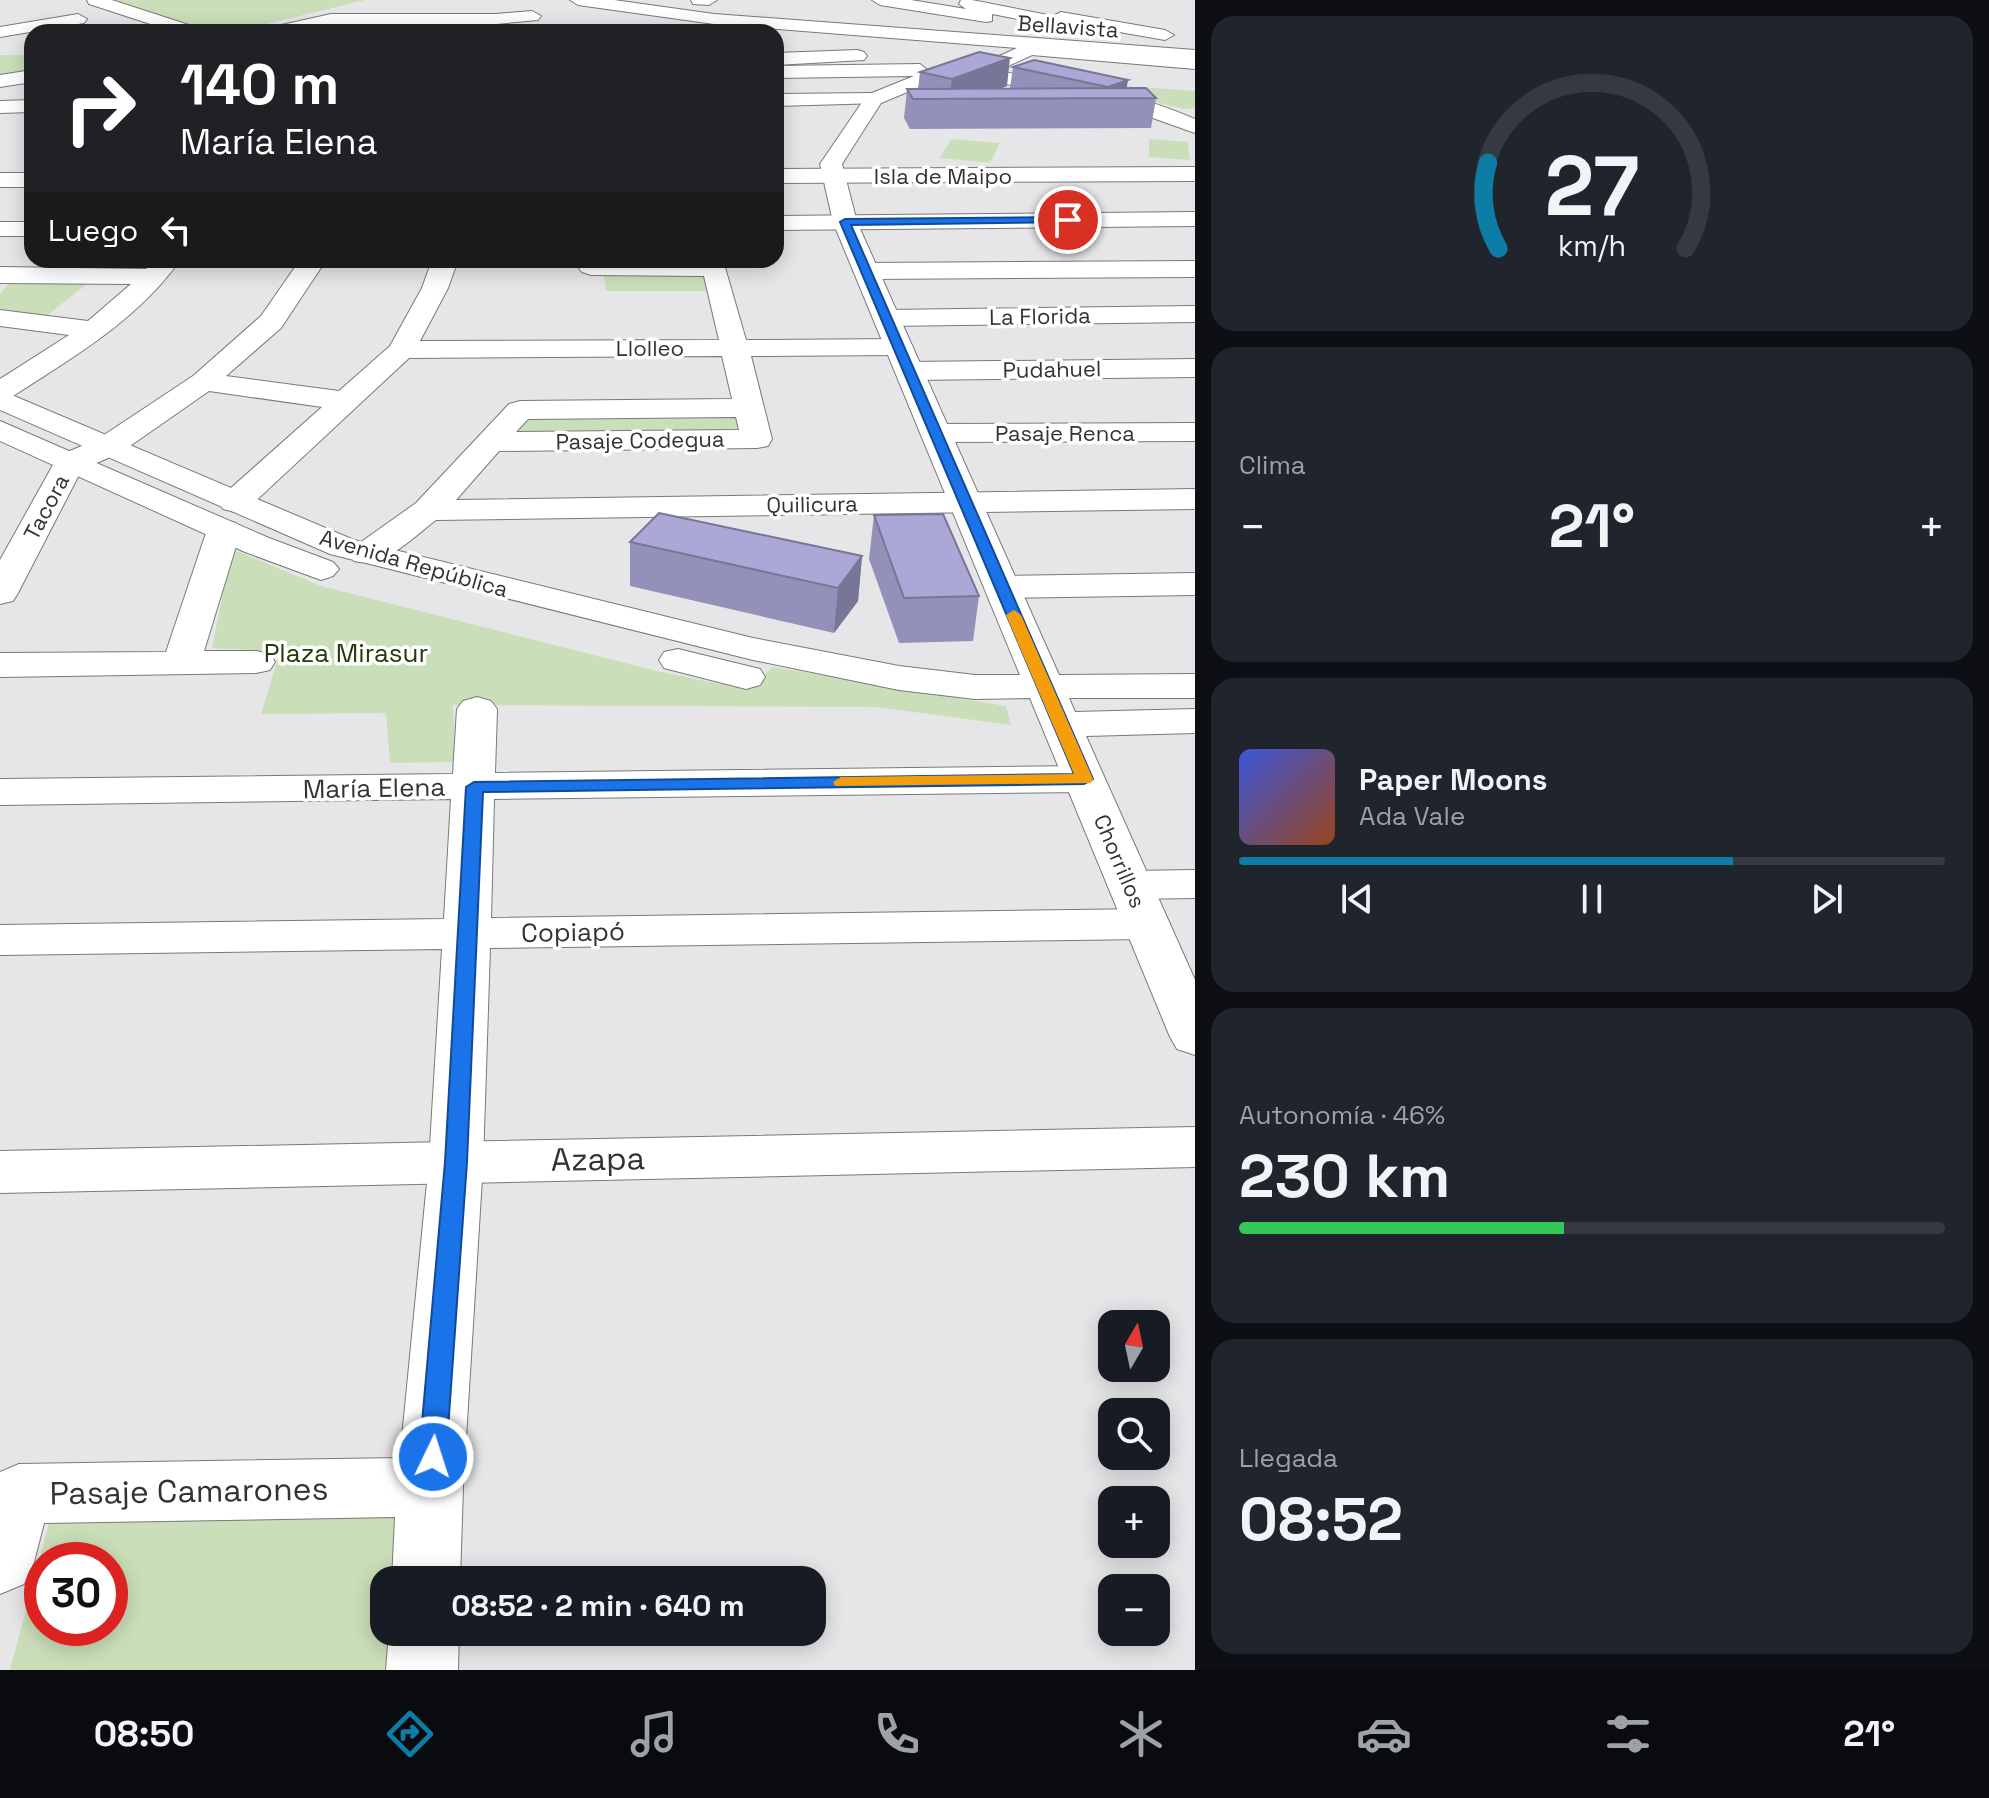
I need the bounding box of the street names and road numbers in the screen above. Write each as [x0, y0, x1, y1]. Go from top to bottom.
street label: Bellavista [1016, 8, 1120, 44]
street label: Isla de Maipo [874, 162, 1012, 190]
street label: La Florida [989, 301, 1091, 331]
street label: Llolleo [616, 334, 684, 362]
street label: Pudahuel [1002, 354, 1102, 384]
street label: Pasaje Renca [995, 419, 1135, 447]
street label: Pasaje Codegua [555, 425, 725, 455]
street label: Tacora [17, 469, 75, 545]
street label: Quilicura [766, 489, 858, 519]
street label: Avenida República [317, 523, 512, 603]
street label: María Elena [302, 770, 446, 806]
street label: Chorrillos [1088, 810, 1152, 912]
street label: Copiapó [521, 914, 625, 950]
street label: Azapa [551, 1138, 645, 1180]
street label: Pasaje Camarones [49, 1469, 329, 1513]

